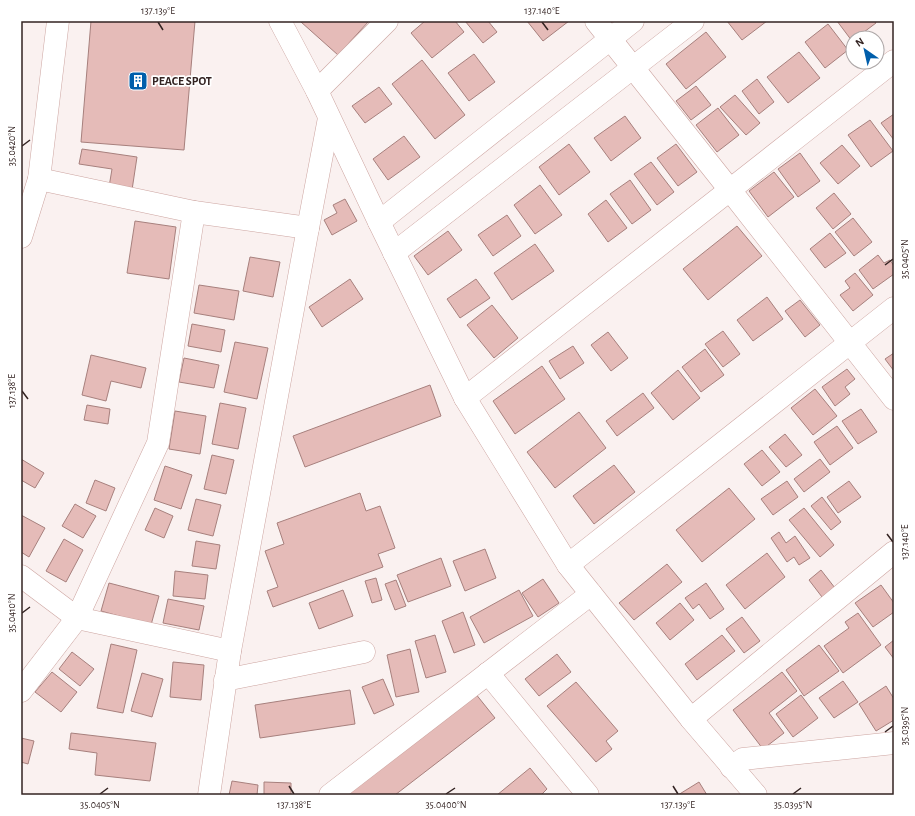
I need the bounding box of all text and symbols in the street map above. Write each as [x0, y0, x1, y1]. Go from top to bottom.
text: 137.139°E [141, 6, 175, 16]
text: 137.140°E [524, 6, 560, 16]
north arrow [845, 30, 885, 70]
text: N [853, 35, 866, 49]
building icon: PEACE SPOT [127, 70, 149, 92]
place label: PEACE SPOT [152, 75, 212, 87]
text: 35.0420°N [7, 126, 17, 166]
text: 35.0405°N [900, 239, 910, 279]
text: 137.138°E [7, 374, 17, 408]
text: 137.140°E [900, 524, 910, 560]
text: 35.0410°N [7, 593, 17, 633]
text: 35.0395°N [900, 707, 910, 745]
text: 35.0405°N [80, 800, 120, 810]
text: 137.138°E [277, 800, 311, 810]
text: 35.0400°N [426, 800, 467, 810]
text: 137.139°E [661, 800, 695, 810]
text: 35.0395°N [774, 800, 812, 810]

